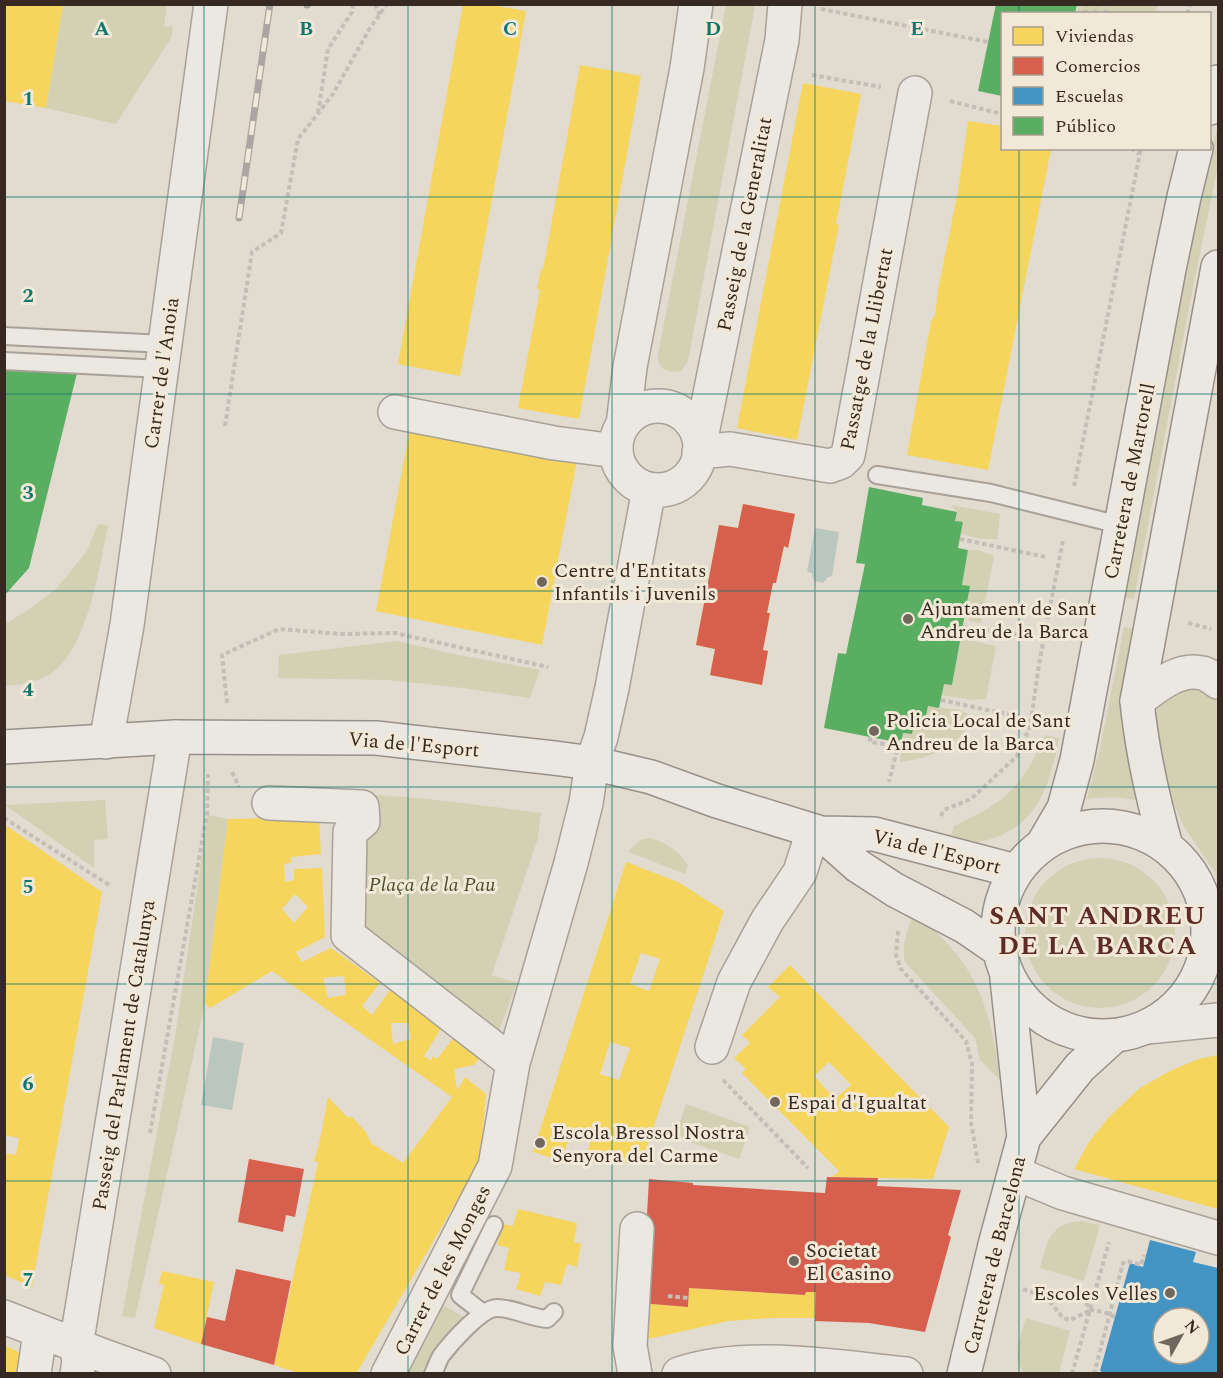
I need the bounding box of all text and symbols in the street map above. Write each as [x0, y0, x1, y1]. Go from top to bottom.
legend [1001, 12, 1211, 150]
text: A [94, 14, 110, 44]
text: B [299, 14, 313, 44]
text: C [503, 14, 517, 44]
text: D [705, 14, 721, 44]
text: E [910, 14, 924, 44]
text: Viviendas [1055, 23, 1134, 50]
text: Comercios [1055, 53, 1141, 80]
text: Escuelas [1055, 83, 1124, 110]
text: 1 [22, 84, 34, 114]
text: Público [1055, 113, 1116, 140]
street label: Passeig de la Generalitat [709, 114, 780, 334]
street label: Passatge de la Llibertat [833, 245, 901, 453]
text: 2 [22, 281, 34, 311]
street label: Carrer de l'Anoia [136, 295, 188, 451]
street label: Carretera de Martorell [1096, 380, 1164, 582]
text: 3 [22, 478, 34, 508]
place label: Centre d'Entitats Infantils i Juvenils [554, 556, 716, 609]
marker: Centre d'Entitats Infantils i Juvenils [535, 575, 549, 589]
place label: Ajuntament de Sant Andreu de la Barca [920, 594, 1097, 647]
marker: Ajuntament de Sant Andreu de la Barca [901, 612, 915, 626]
text: 4 [22, 675, 34, 705]
place label: Policia Local de Sant Andreu de la Barca [886, 706, 1071, 759]
street label: Via de l'Esport [347, 724, 481, 766]
marker: Policia Local de Sant Andreu de la Barca [867, 724, 881, 738]
street label: Via de l'Esport [869, 822, 1004, 882]
park label: Plaça de la Pau [369, 870, 496, 900]
text: 5 [22, 872, 34, 902]
district label: SANT ANDREU DE LA BARCA [989, 896, 1207, 966]
street label: Passeig del Parlament de Catalunya [85, 898, 163, 1213]
text: 6 [22, 1069, 34, 1099]
place label: Espai d'Igualtat [787, 1088, 927, 1118]
marker: Espai d'Igualtat [768, 1095, 782, 1109]
place label: Escola Bressol Nostra Senyora del Carme [552, 1118, 745, 1171]
marker: Escola Bressol Nostra Senyora del Carme [533, 1136, 547, 1150]
street label: Carretera de Barcelona [956, 1153, 1034, 1358]
street label: Carrer de les Monges [387, 1180, 499, 1361]
place label: Societat El Casino [806, 1236, 892, 1289]
marker: Societat El Casino [787, 1254, 801, 1268]
text: 7 [22, 1265, 34, 1295]
place label: Escoles Velles [1033, 1279, 1158, 1309]
marker: Escoles Velles [1163, 1286, 1177, 1300]
north arrow [1151, 1306, 1211, 1366]
text: N [1178, 1314, 1205, 1340]

